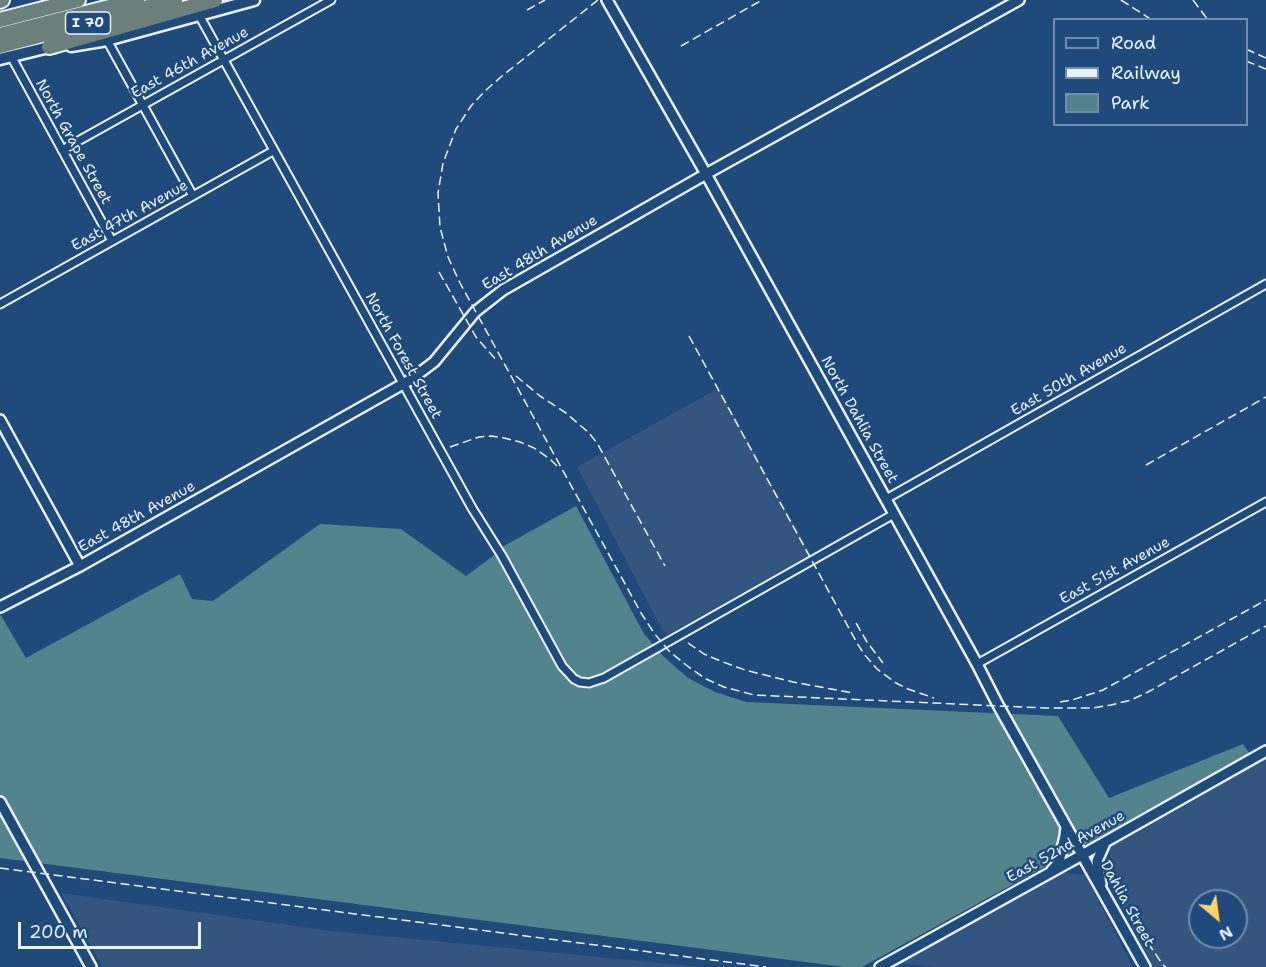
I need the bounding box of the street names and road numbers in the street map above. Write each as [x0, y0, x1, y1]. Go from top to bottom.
road number: I 70 [66, 12, 110, 34]
street label: East 46th Avenue [128, 23, 252, 103]
street label: North Grape Street [31, 76, 115, 208]
street label: East 47th Avenue [69, 176, 191, 256]
street label: East 48th Avenue [479, 211, 601, 295]
street label: North Forest Street [361, 290, 445, 422]
street label: East 50th Avenue [1008, 340, 1130, 420]
street label: North Dahlia Street [817, 353, 901, 487]
street label: East 48th Avenue [75, 477, 199, 557]
street label: East 51st Avenue [1057, 533, 1173, 609]
street label: East 52nd Avenue [1004, 807, 1128, 887]
street label: Dahlia Street [1096, 858, 1158, 950]

